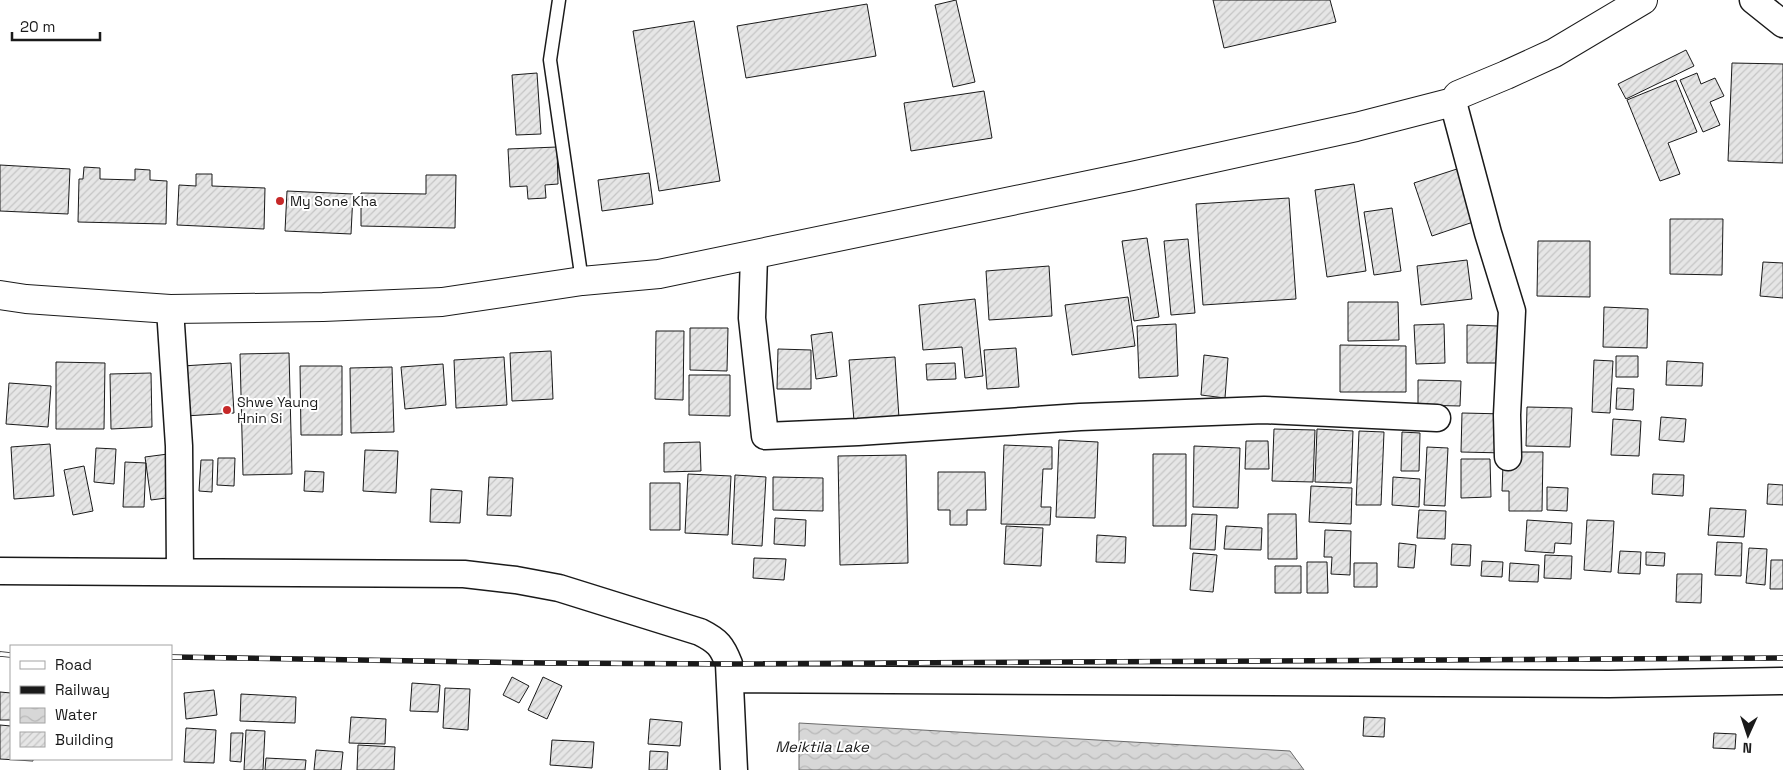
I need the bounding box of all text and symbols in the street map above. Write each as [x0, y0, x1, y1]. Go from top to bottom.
scale bar [12, 10, 100, 42]
text: 20 m [20, 17, 55, 36]
place label: My Sone Kha [290, 192, 377, 210]
marker: My Sone Kha [274, 195, 286, 207]
place label: Shwe Yaung Hnin Si [237, 393, 318, 427]
marker: Shwe Yaung Hnin Si [221, 404, 233, 416]
legend [10, 645, 172, 760]
text: Road [55, 655, 92, 674]
text: Railway [55, 680, 110, 699]
text: Water [55, 705, 98, 724]
north arrow [1723, 710, 1773, 760]
text: Building [55, 730, 114, 749]
water label: Meiktila Lake [775, 737, 870, 756]
text: N [1742, 739, 1752, 757]

